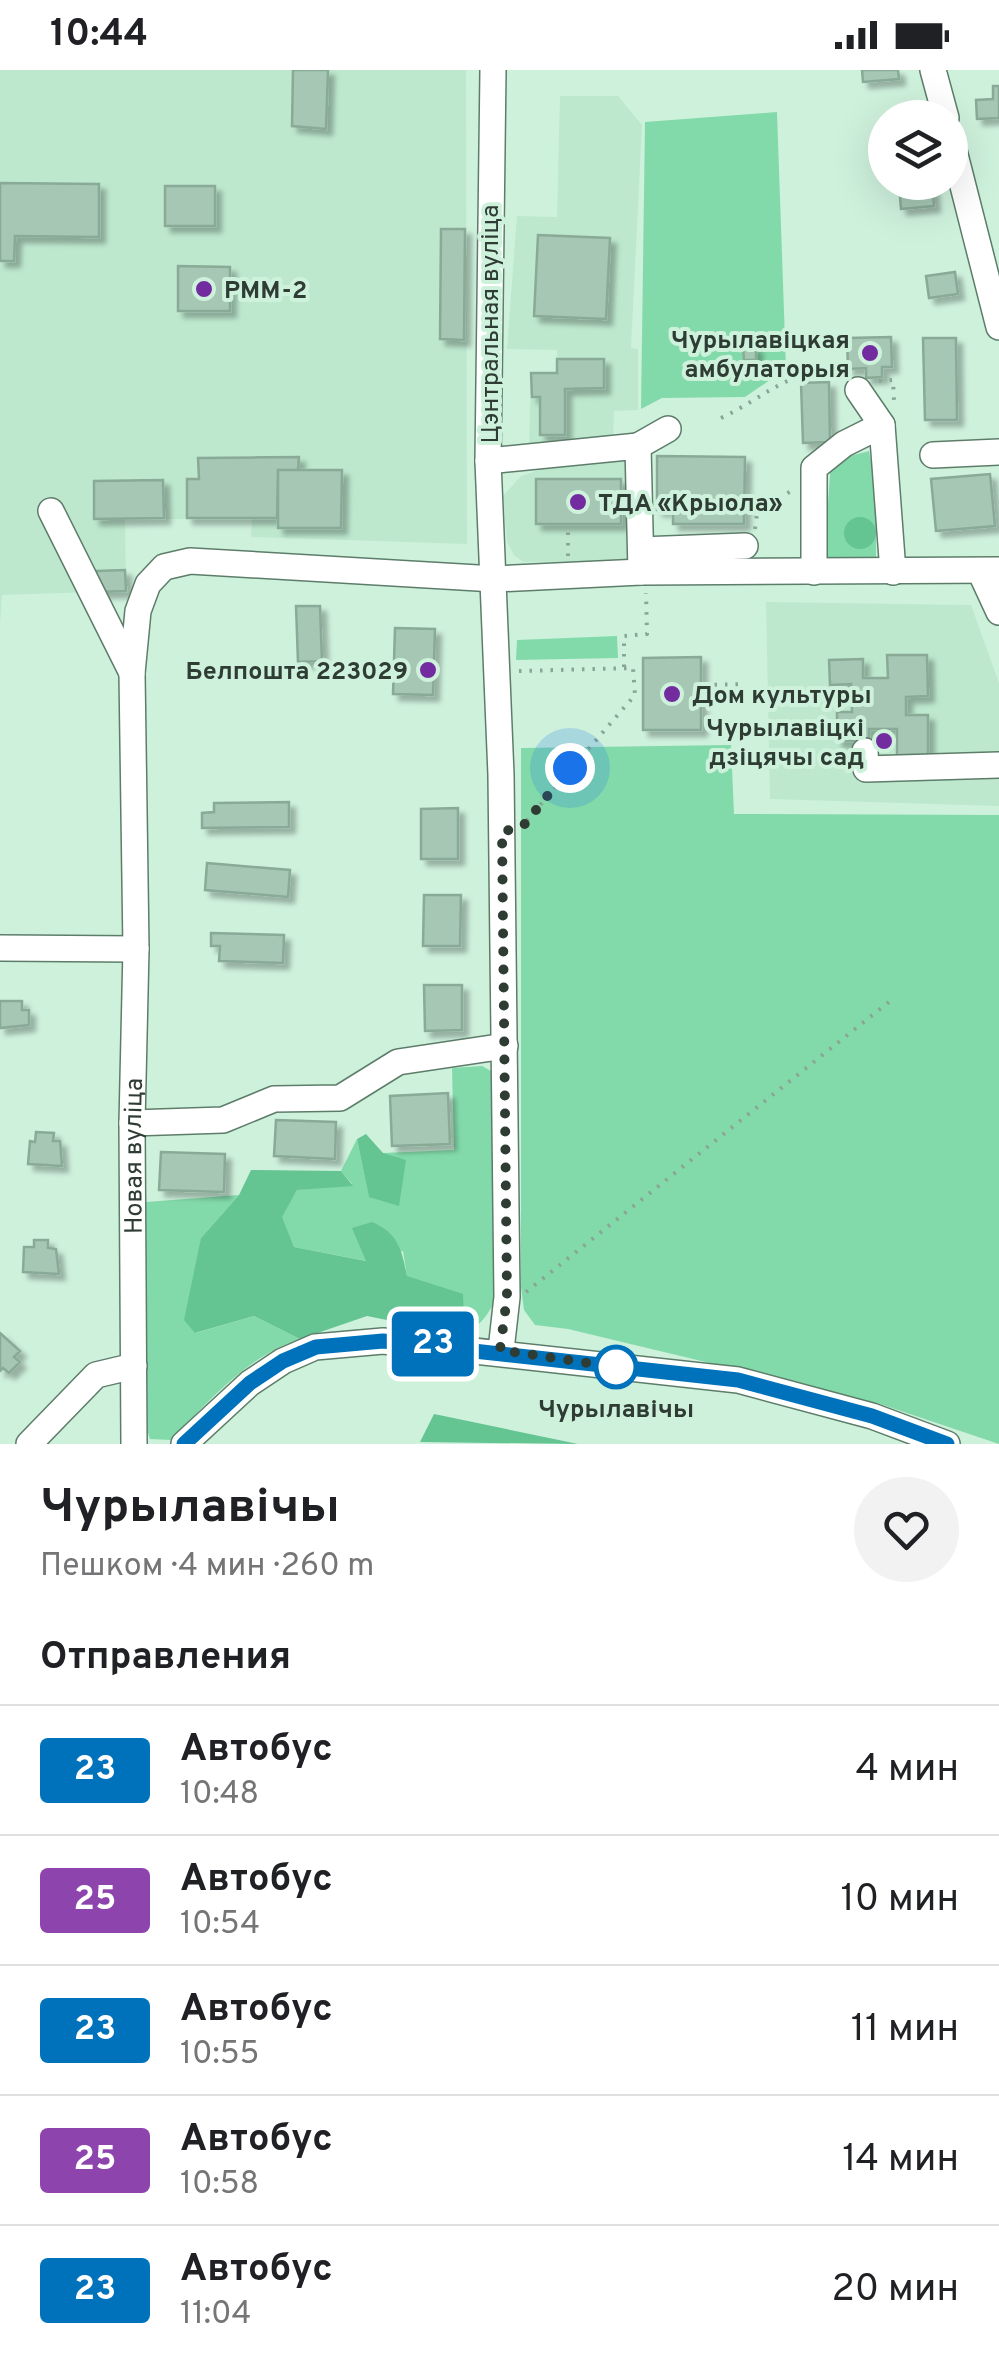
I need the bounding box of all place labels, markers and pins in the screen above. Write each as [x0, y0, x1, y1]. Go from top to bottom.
place label: РММ-2 [224, 276, 307, 308]
marker: РММ-2 [193, 278, 215, 300]
place label: Чурылавіцкая амбулаторыя [671, 326, 850, 387]
marker: Чурылавіцкая амбулаторыя [859, 342, 881, 364]
place label: ТДА «Крыола» [598, 489, 783, 521]
marker: ТДА «Крыола» [567, 491, 589, 513]
place label: Белпошта 223029 [186, 657, 408, 689]
marker: Белпошта 223029 [417, 659, 439, 681]
place label: Дом культуры [692, 681, 872, 713]
marker: Дом культуры [661, 683, 683, 705]
place label: Чурылавіцкі дзіцячы сад [706, 714, 864, 775]
marker: Чурылавіцкі дзіцячы сад [873, 730, 895, 752]
marker: Чурылавічы [595, 1346, 637, 1388]
place label: Чурылавічы [538, 1395, 694, 1427]

